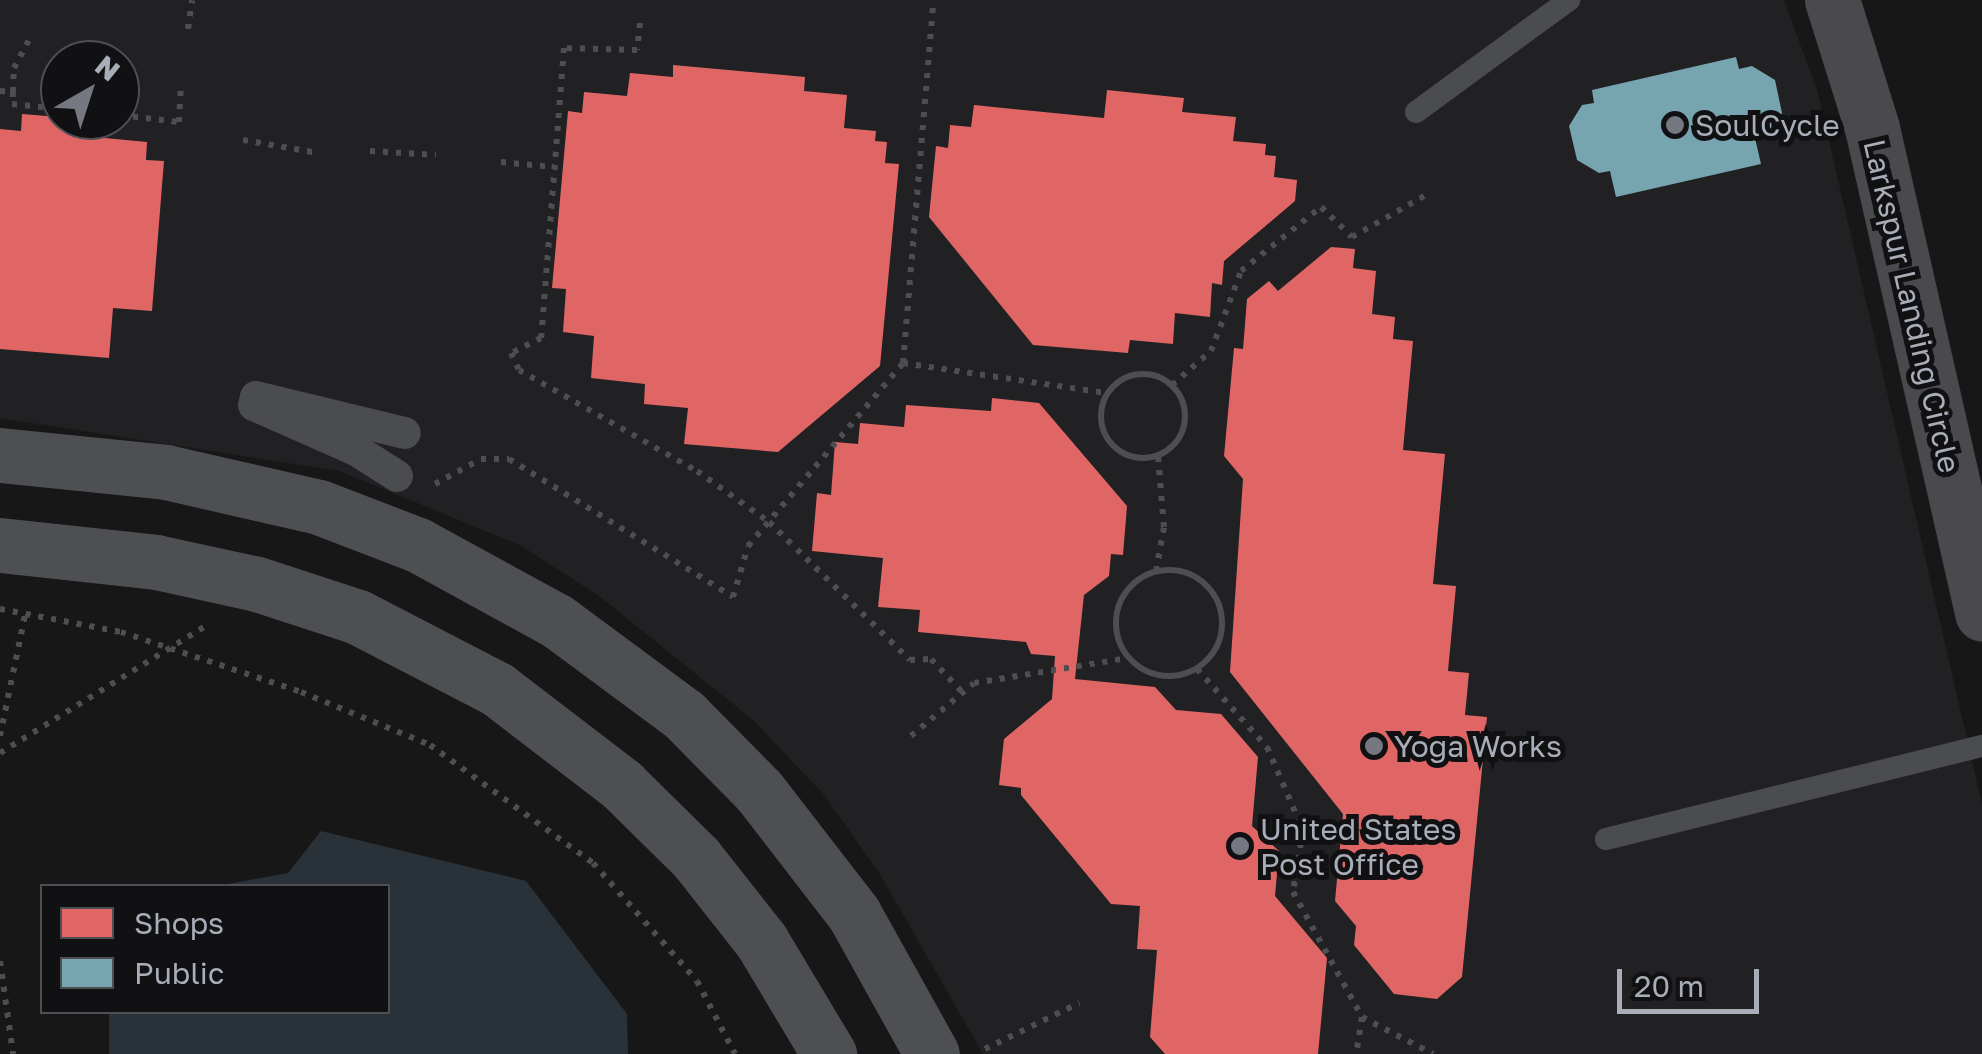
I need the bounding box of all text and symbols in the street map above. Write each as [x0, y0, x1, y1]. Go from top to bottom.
north arrow [40, 40, 140, 140]
text: N [89, 48, 127, 87]
place label: SoulCycle [1695, 107, 1840, 143]
marker: SoulCycle [1664, 114, 1686, 136]
street label: Larkspur Landing Circle [1856, 136, 1968, 476]
place label: Yoga Works [1394, 728, 1562, 764]
marker: Yoga Works [1363, 735, 1385, 757]
place label: United States Post Office [1260, 811, 1456, 882]
marker: United States Post Office [1229, 835, 1251, 857]
legend [40, 884, 390, 1014]
text: Shops [134, 905, 224, 941]
scale bar [1622, 949, 1764, 1011]
text: Public [134, 955, 224, 991]
text: 20 m [1634, 968, 1704, 1004]

